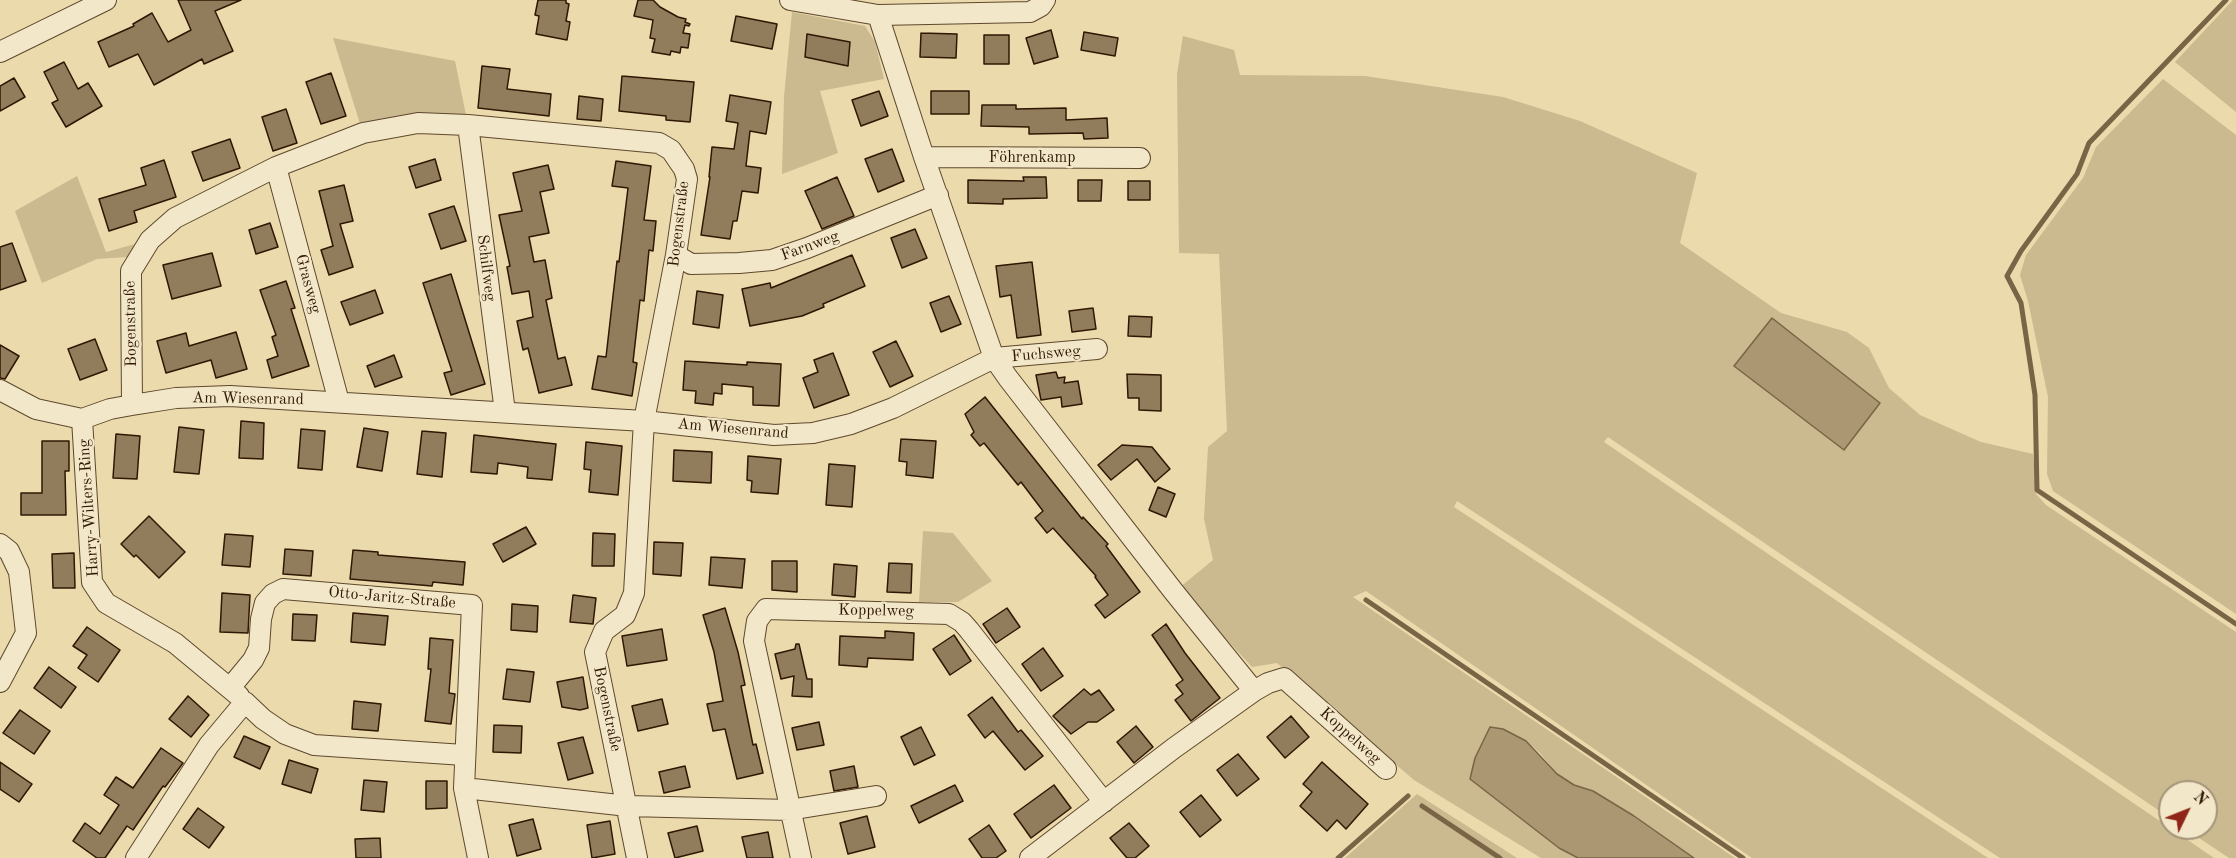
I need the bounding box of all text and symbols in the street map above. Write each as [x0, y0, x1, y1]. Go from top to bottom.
street label: Föhrenkamp [988, 148, 1076, 168]
street label: Bogenstraße [664, 180, 694, 268]
street label: Farnweg [778, 227, 842, 265]
street label: Schilfweg [472, 233, 500, 303]
street label: Grasweg [291, 252, 325, 316]
street label: Bogenstraße [121, 281, 141, 367]
street label: Fuchsweg [1010, 341, 1082, 367]
street label: Am Wiesenrand [192, 388, 304, 410]
street label: Am Wiesenrand [676, 415, 790, 443]
street label: Harry-Wilters-Ring [75, 438, 103, 578]
street label: Otto-Jaritz-Straße [327, 583, 457, 613]
street label: Koppelweg [838, 601, 914, 621]
street label: Bogenstraße [589, 665, 625, 753]
street label: Koppelweg [1315, 703, 1385, 769]
north arrow [2158, 780, 2218, 840]
text: N [2190, 789, 2210, 809]

